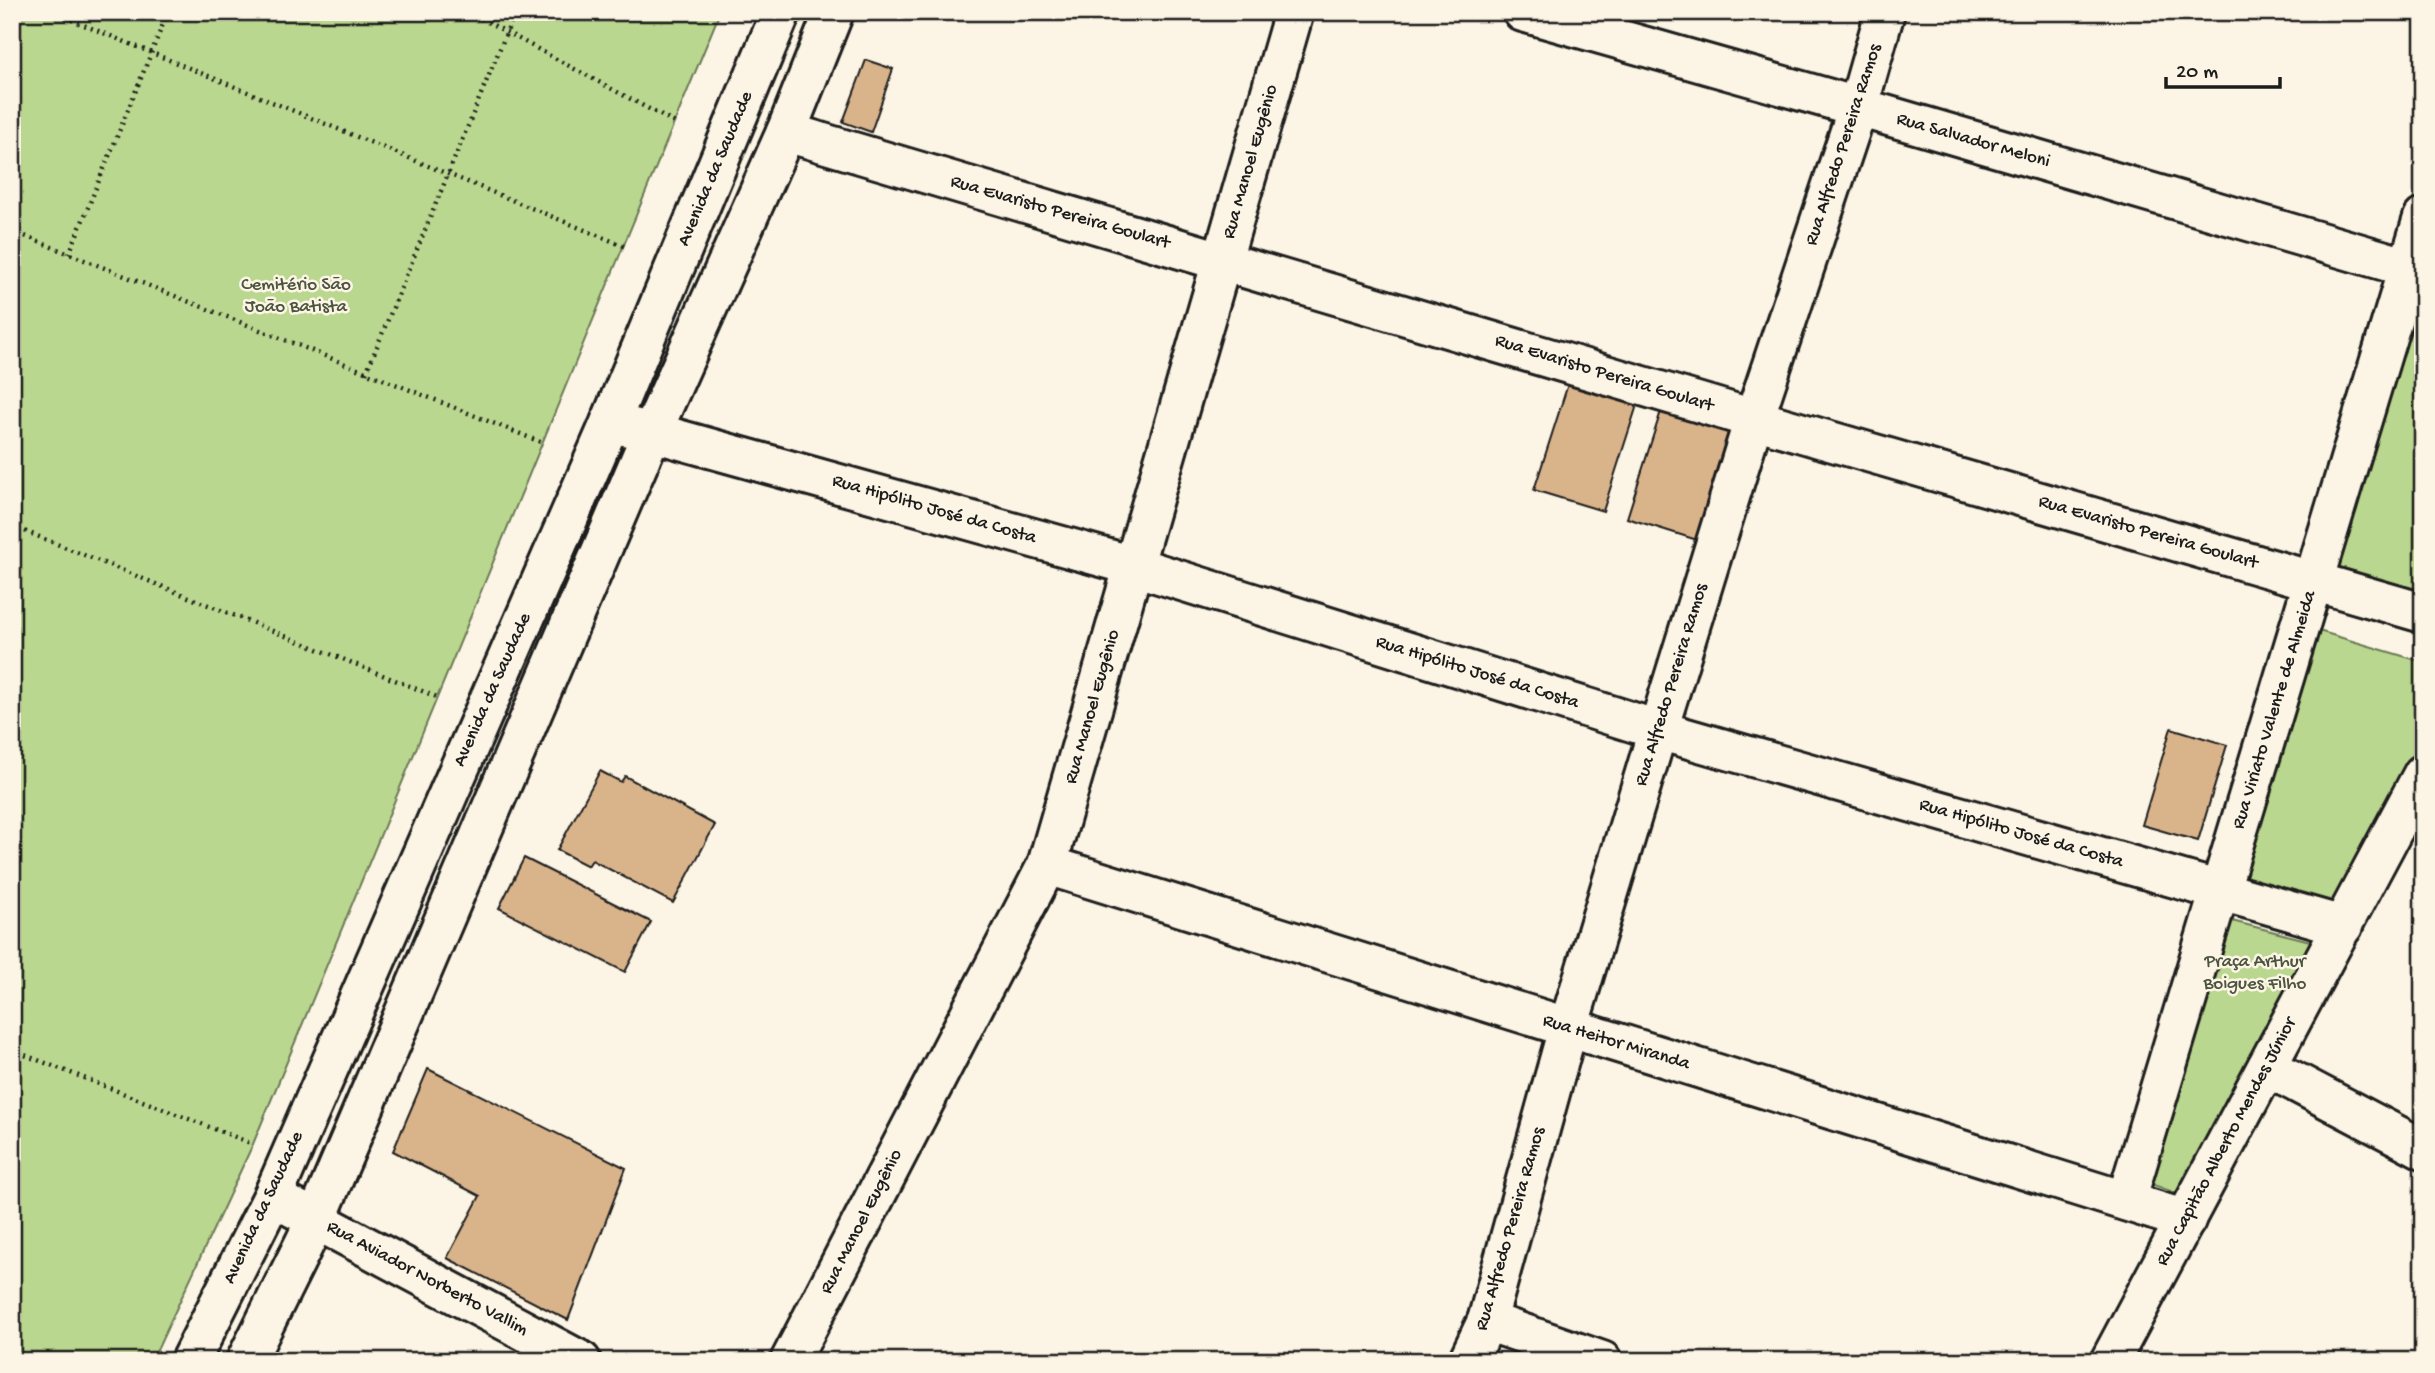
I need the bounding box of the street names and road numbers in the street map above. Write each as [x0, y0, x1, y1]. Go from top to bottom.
street label: Rua Alfredo Pereira Ramos [1801, 40, 1888, 249]
street label: Rua Manoel Eugênio [1218, 82, 1284, 242]
street label: Avenida da Saudade [673, 88, 759, 250]
street label: Rua Salvador Meloni [1894, 108, 2052, 174]
street label: Rua Evaristo Pereira Goulart [948, 171, 1175, 256]
street label: Rua Evaristo Pereira Goulart [1492, 330, 1718, 419]
street label: Rua Hipólito José da Costa [829, 470, 1040, 551]
street label: Rua Evaristo Pereira Goulart [2036, 491, 2263, 576]
street label: Rua Alfredo Pereira Ramos [1630, 580, 1714, 789]
street label: Rua Viriato Valente de Almeida [2228, 587, 2323, 832]
street label: Avenida da Saudade [449, 609, 537, 770]
street label: Rua Manoel Eugênio [1060, 627, 1126, 787]
street label: Rua Hipólito José da Costa [1373, 631, 1583, 715]
street label: Rua Hipólito José da Costa [1916, 794, 2127, 875]
street label: Rua Heitor Miranda [1540, 1010, 1694, 1077]
street label: Rua Capitão Alberto Mendes Júnior [2152, 1012, 2304, 1270]
street label: Rua Alfredo Pereira Ramos [1471, 1124, 1551, 1333]
street label: Avenida da Saudade [219, 1128, 310, 1288]
street label: Rua Manoel Eugênio [816, 1146, 908, 1298]
street label: Rua Aviador Norberto Vallim [322, 1216, 532, 1342]

